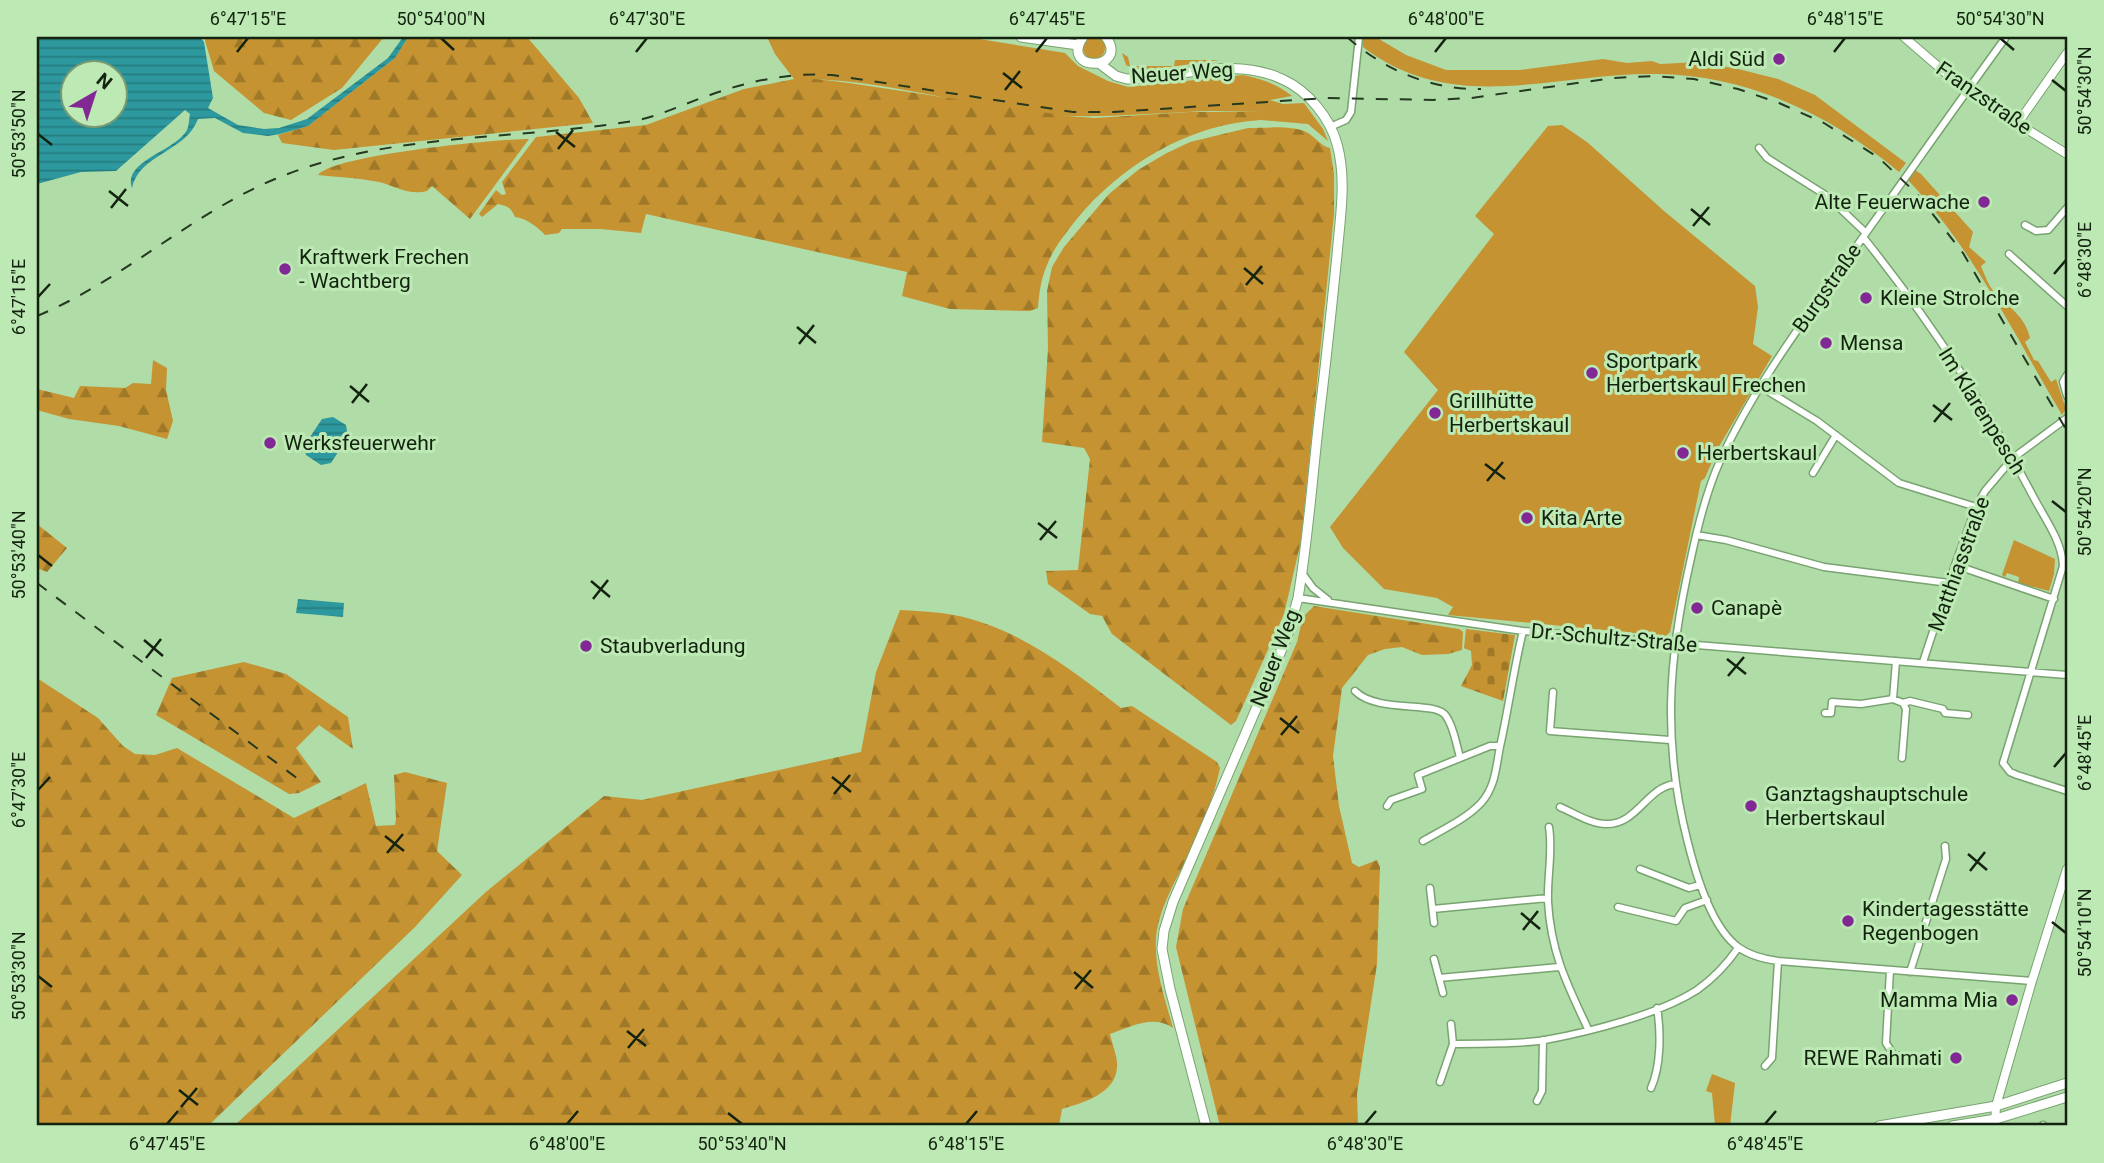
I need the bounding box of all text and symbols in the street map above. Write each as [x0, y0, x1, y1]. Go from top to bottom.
text: 6°47'15"E [210, 8, 286, 29]
text: 50°54'00"N [396, 8, 486, 29]
text: 6°47'30"E [609, 8, 685, 29]
text: 6°47'45"E [1009, 8, 1085, 29]
text: 6°48'00"E [1408, 8, 1484, 29]
text: 6°48'15"E [1807, 8, 1883, 29]
text: 50°54'30"N [1955, 8, 2045, 29]
text: 50°54'30"N [2074, 46, 2095, 136]
place label: Aldi Süd [1688, 47, 1765, 71]
marker: Aldi Süd [1771, 51, 1787, 67]
street label: Franzstraße [1932, 56, 2036, 140]
street label: Neuer Weg [1130, 57, 1234, 89]
north arrow [60, 60, 130, 130]
text: N [92, 68, 117, 94]
text: 50°53'50"N [8, 89, 29, 179]
place label: Alte Feuerwache [1815, 190, 1970, 214]
marker: Alte Feuerwache [1976, 194, 1992, 210]
text: 6°48'30"E [2074, 222, 2095, 298]
street label: Burgstraße [1788, 239, 1866, 337]
place label: Kraftwerk Frechen - Wachtberg [299, 245, 469, 293]
text: 6°47'15"E [8, 259, 29, 335]
marker: Kraftwerk Frechen - Wachtberg [277, 261, 293, 277]
place label: Kleine Strolche [1880, 286, 2020, 310]
marker: Kleine Strolche [1858, 290, 1874, 306]
place label: Mensa [1840, 331, 1903, 355]
marker: Mensa [1818, 335, 1834, 351]
street label: Im Klarenpesch [1933, 343, 2031, 479]
place label: Sportpark Herbertskaul Frechen [1606, 349, 1806, 397]
marker: Sportpark Herbertskaul Frechen [1584, 365, 1600, 381]
place label: Grillhütte Herbertskaul [1449, 389, 1569, 437]
marker: Grillhütte Herbertskaul [1427, 405, 1443, 421]
place label: Werksfeuerwehr [284, 431, 436, 455]
marker: Werksfeuerwehr [262, 435, 278, 451]
place label: Herbertskaul [1697, 441, 1817, 465]
marker: Herbertskaul [1675, 445, 1691, 461]
text: 50°54'20"N [2074, 467, 2095, 557]
street label: Matthiasstraße [1923, 493, 1995, 635]
place label: Kita Arte [1541, 506, 1622, 530]
text: 50°53'40"N [8, 510, 29, 600]
marker: Kita Arte [1519, 510, 1535, 526]
place label: Canapè [1711, 596, 1782, 620]
marker: Canapè [1689, 600, 1705, 616]
street label: Neuer Weg [1245, 606, 1305, 710]
street label: Dr.-Schultz-Straße [1530, 619, 1698, 657]
place label: Staubverladung [600, 634, 746, 658]
marker: Staubverladung [578, 638, 594, 654]
text: 6°48'45"E [2074, 715, 2095, 791]
text: 6°47'30"E [8, 752, 29, 828]
place label: Ganztagshauptschule Herbertskaul [1765, 782, 1968, 830]
marker: Ganztagshauptschule Herbertskaul [1743, 798, 1759, 814]
text: 50°54'10"N [2074, 888, 2095, 978]
place label: Kindertagesstätte Regenbogen [1862, 897, 2029, 945]
marker: Kindertagesstätte Regenbogen [1840, 913, 1856, 929]
text: 50°53'30"N [8, 931, 29, 1021]
place label: Mamma Mia [1880, 988, 1998, 1012]
marker: Mamma Mia [2004, 992, 2020, 1008]
place label: REWE Rahmati [1804, 1046, 1942, 1070]
marker: REWE Rahmati [1948, 1050, 1964, 1066]
text: 6°47'45"E [129, 1133, 205, 1154]
text: 6°48'00"E [529, 1133, 605, 1154]
text: 50°53'40"N [697, 1133, 787, 1154]
text: 6°48'15"E [928, 1133, 1004, 1154]
text: 6°48'30"E [1327, 1133, 1403, 1154]
text: 6°48'45"E [1727, 1133, 1803, 1154]

